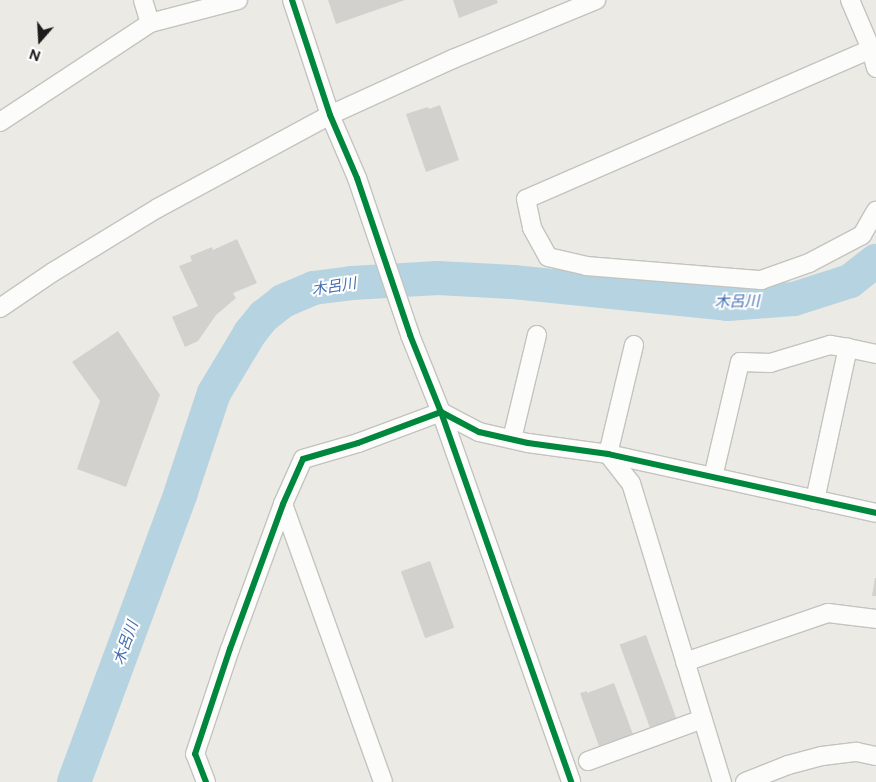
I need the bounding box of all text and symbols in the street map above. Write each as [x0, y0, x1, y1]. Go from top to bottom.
north arrow [15, 15, 65, 65]
text: N [27, 45, 43, 64]
water label: 木呂川 [310, 275, 358, 299]
water label: 木呂川 [714, 293, 760, 311]
water label: 木呂川 [110, 619, 142, 667]

